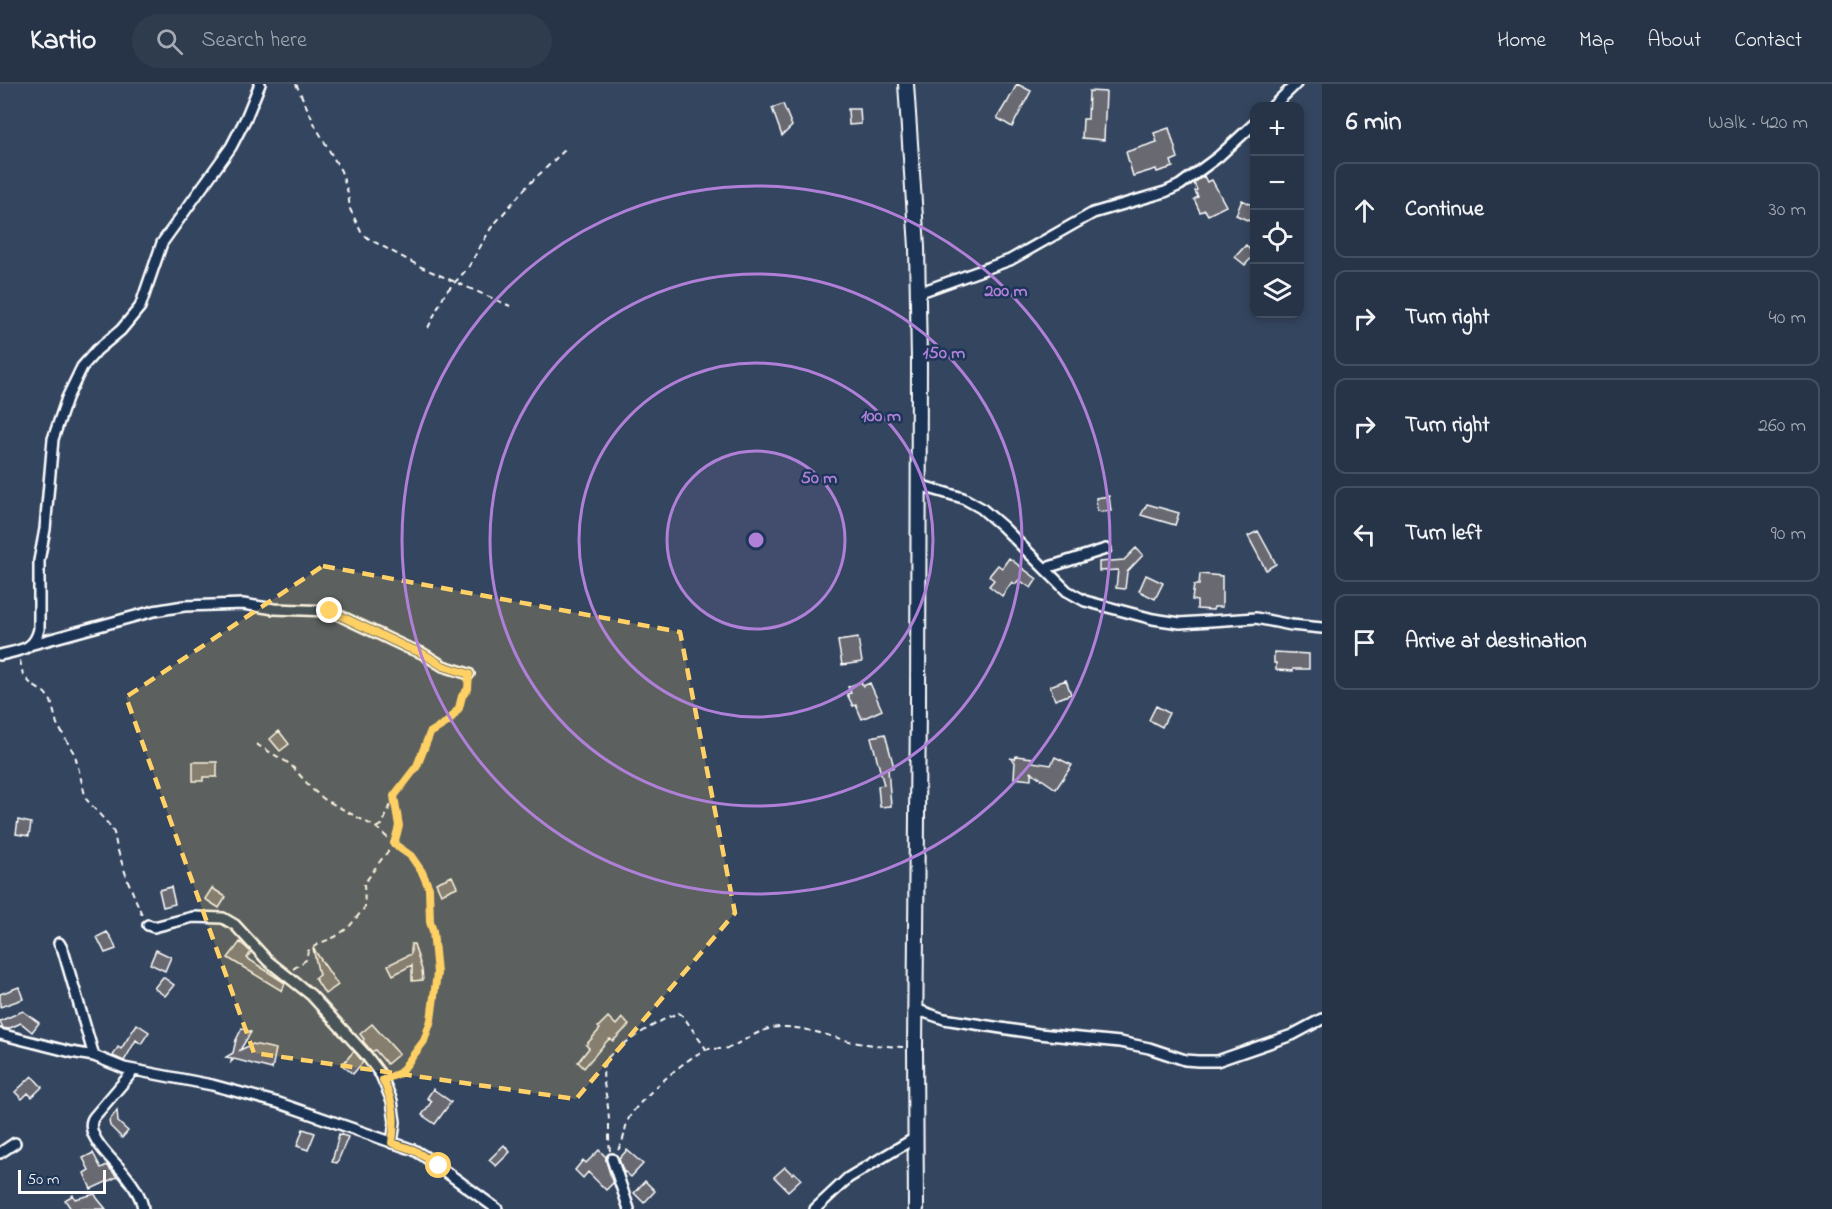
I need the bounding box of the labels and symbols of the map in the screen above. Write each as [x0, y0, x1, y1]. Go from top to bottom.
text: 200 m [984, 279, 1028, 305]
text: 150 m [923, 341, 965, 367]
text: 100 m [861, 404, 901, 430]
text: 50 m [801, 466, 837, 492]
centre of rings [746, 530, 766, 550]
route end [316, 597, 342, 623]
route start [425, 1152, 451, 1178]
scale bar [18, 1167, 106, 1194]

